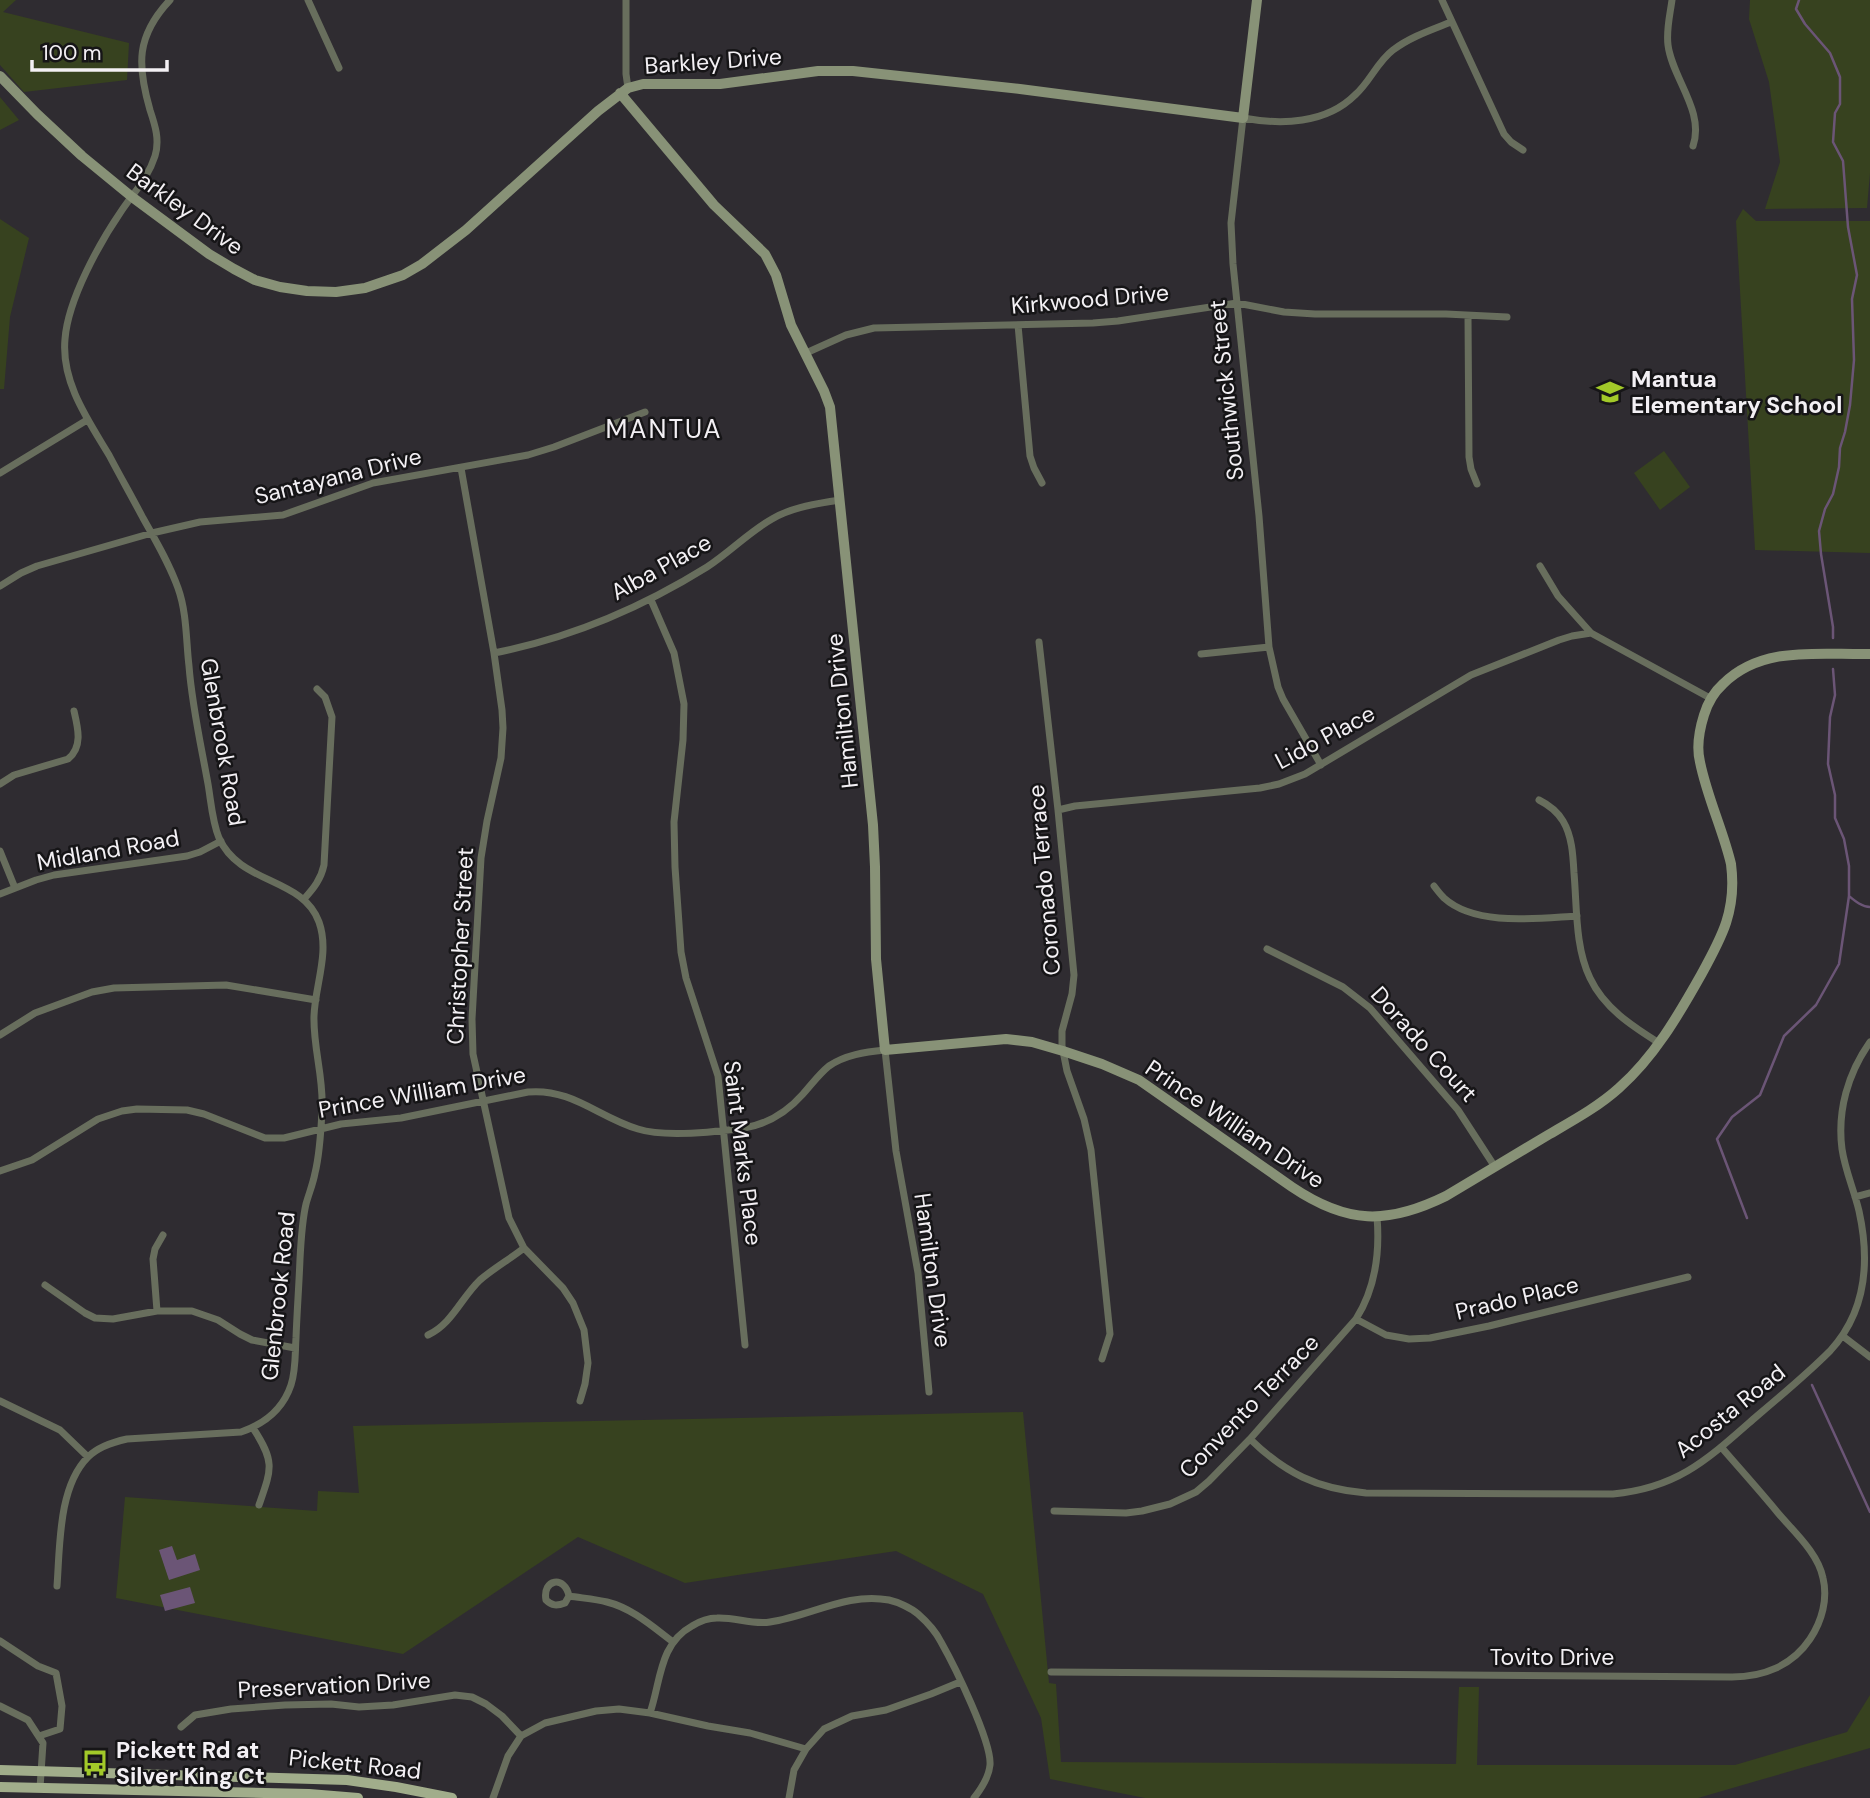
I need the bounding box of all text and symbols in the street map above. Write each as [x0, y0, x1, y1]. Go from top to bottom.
scale bar [32, 28, 166, 72]
text: 100 m [42, 39, 102, 67]
street label: Barkley Drive [643, 41, 783, 81]
street label: Barkley Drive [121, 156, 249, 262]
street label: Kirkwood Drive [1010, 277, 1170, 321]
street label: Southwick Street [1202, 298, 1250, 482]
place label: Mantua Elementary School [1631, 364, 1843, 420]
school or university icon: Mantua Elementary School [1595, 377, 1625, 407]
district label: MANTUA [605, 412, 723, 446]
street label: Santayana Drive [251, 441, 425, 511]
street label: Alba Place [605, 527, 717, 607]
street label: Hamilton Drive [819, 632, 865, 790]
street label: Glenbrook Road [193, 656, 253, 828]
street label: Lido Place [1270, 698, 1380, 776]
street label: Coronado Terrace [1021, 783, 1067, 977]
street label: Midland Road [34, 823, 182, 877]
street label: Christopher Street [440, 847, 480, 1045]
street label: Dorado Court [1364, 980, 1484, 1108]
street label: Prince William Drive [1140, 1053, 1330, 1195]
street label: Prince William Drive [316, 1059, 528, 1125]
street label: Saint Marks Place [717, 1059, 769, 1247]
street label: Hamilton Drive [907, 1191, 959, 1349]
street label: Glenbrook Road [254, 1210, 302, 1382]
street label: Prado Place [1452, 1269, 1582, 1327]
street label: Convento Terrace [1173, 1328, 1325, 1484]
street label: Acosta Road [1669, 1357, 1791, 1465]
street label: Tovito Drive [1490, 1642, 1614, 1672]
street label: Preservation Drive [237, 1665, 431, 1705]
place label: Pickett Rd at Silver King Ct [116, 1735, 265, 1791]
street label: Pickett Road [287, 1742, 423, 1786]
bus stop icon: Pickett Rd at Silver King Ct [80, 1748, 110, 1778]

